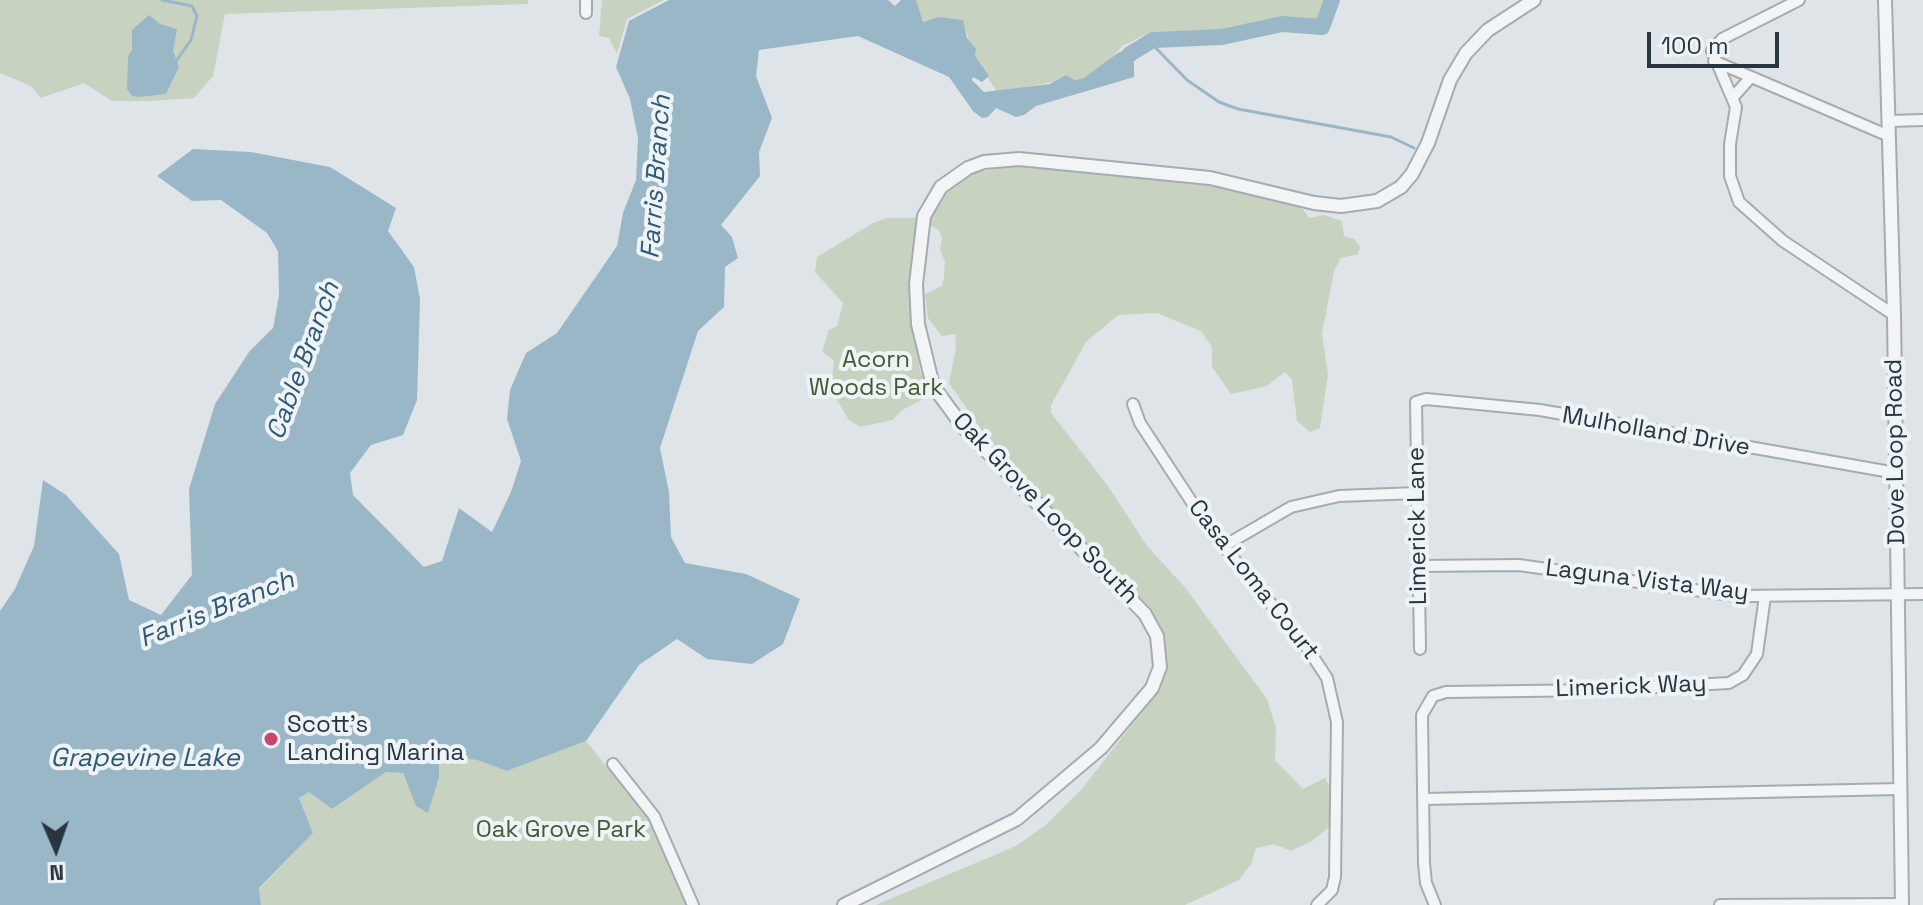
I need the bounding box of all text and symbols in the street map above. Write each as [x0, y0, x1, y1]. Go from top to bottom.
scale bar [1651, 16, 1783, 66]
text: 100 m [1661, 30, 1729, 61]
water label: Farris Branch [636, 94, 678, 260]
water label: Cable Branch [261, 278, 347, 444]
park label: Acorn Woods Park [809, 346, 943, 402]
street label: Dove Loop Road [1880, 359, 1912, 545]
street label: Mulholland Drive [1560, 401, 1752, 463]
street label: Oak Grove Loop South [946, 407, 1144, 611]
street label: Limerick Lane [1402, 447, 1434, 605]
street label: Casa Loma Court [1182, 494, 1324, 666]
street label: Laguna Vista Way [1544, 554, 1750, 608]
water label: Farris Branch [135, 565, 299, 655]
street label: Limerick Way [1555, 670, 1707, 704]
place label: Scott’s Landing Marina [287, 711, 464, 767]
marker: Scott’s Landing Marina [262, 730, 280, 748]
water label: Grapevine Lake [50, 743, 240, 775]
north arrow [16, 809, 96, 889]
park label: Oak Grove Park [476, 816, 646, 844]
text: N [49, 859, 65, 887]

